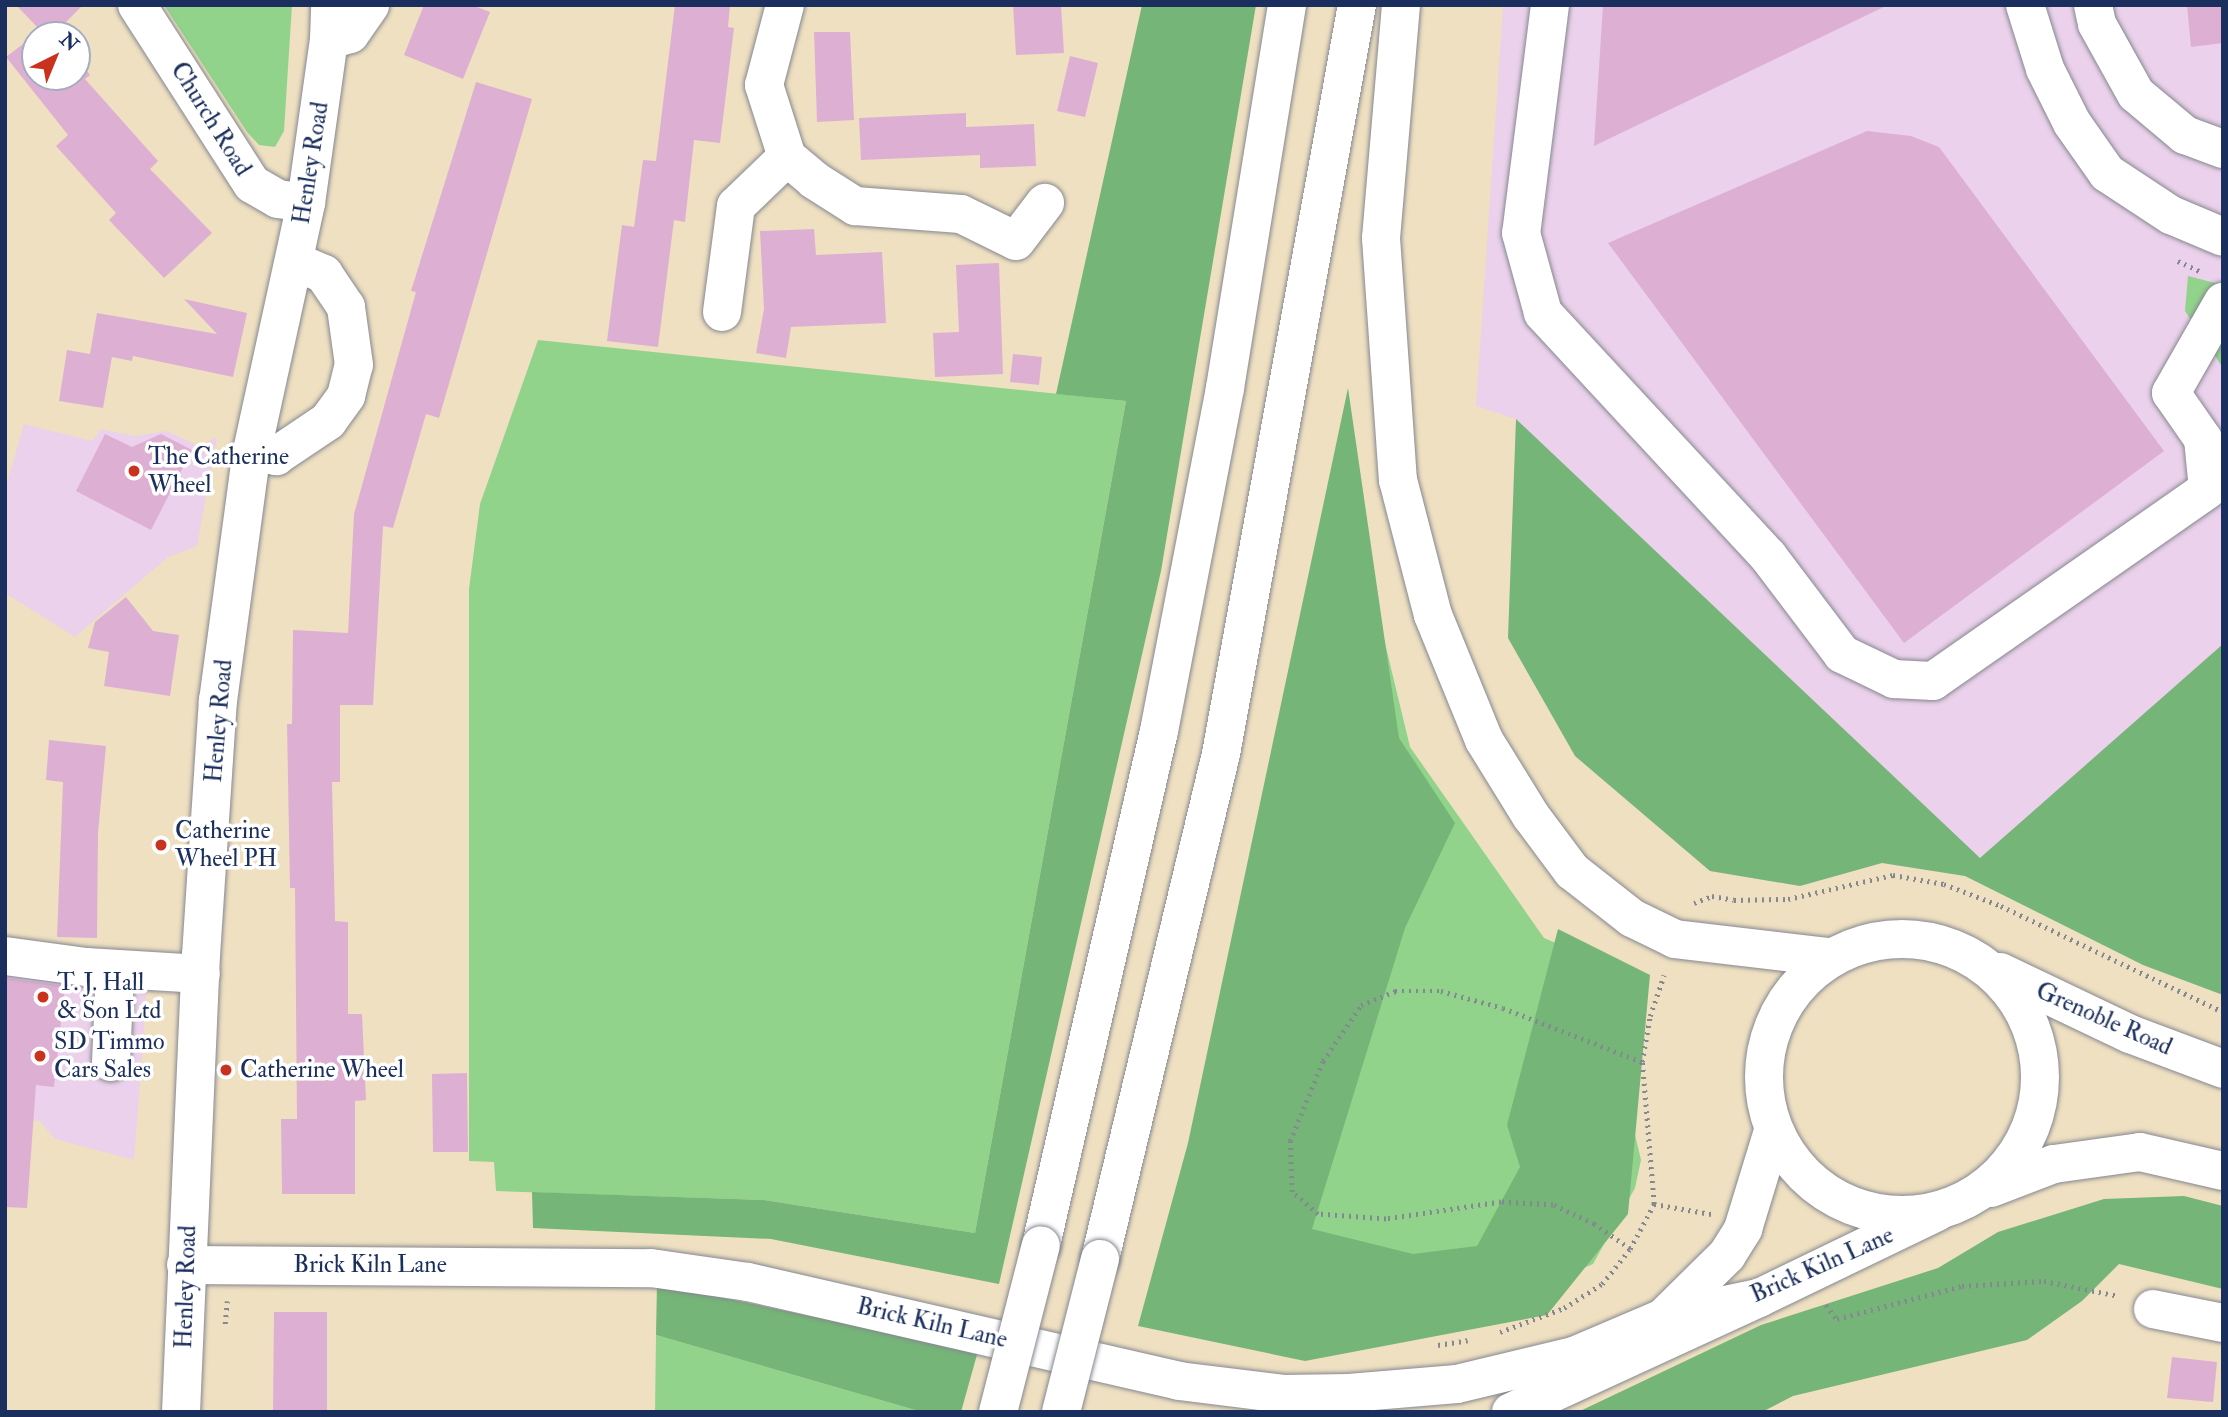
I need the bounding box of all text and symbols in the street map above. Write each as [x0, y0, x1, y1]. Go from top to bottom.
north arrow [21, 21, 91, 91]
text: N [55, 28, 83, 57]
street label: Church Road [165, 57, 257, 181]
street label: Henley Road [287, 100, 335, 226]
place label: The Catherine Wheel [148, 443, 289, 499]
marker: The Catherine Wheel [126, 463, 142, 479]
street label: Henley Road [199, 658, 239, 784]
place label: Catherine Wheel PH [175, 817, 277, 873]
marker: Catherine Wheel PH [153, 837, 169, 853]
place label: T. J. Hall & Son Ltd [57, 969, 161, 1025]
street label: Grenoble Road [2032, 976, 2176, 1062]
marker: T. J. Hall & Son Ltd [35, 989, 51, 1005]
place label: SD Timmo Cars Sales [54, 1028, 165, 1084]
marker: SD Timmo Cars Sales [32, 1048, 48, 1064]
place label: Catherine Wheel [240, 1056, 404, 1084]
marker: Catherine Wheel [218, 1062, 234, 1078]
street label: Brick Kiln Lane [1746, 1221, 1898, 1309]
street label: Henley Road [169, 1225, 203, 1349]
street label: Brick Kiln Lane [293, 1251, 447, 1279]
street label: Brick Kiln Lane [854, 1292, 1010, 1354]

